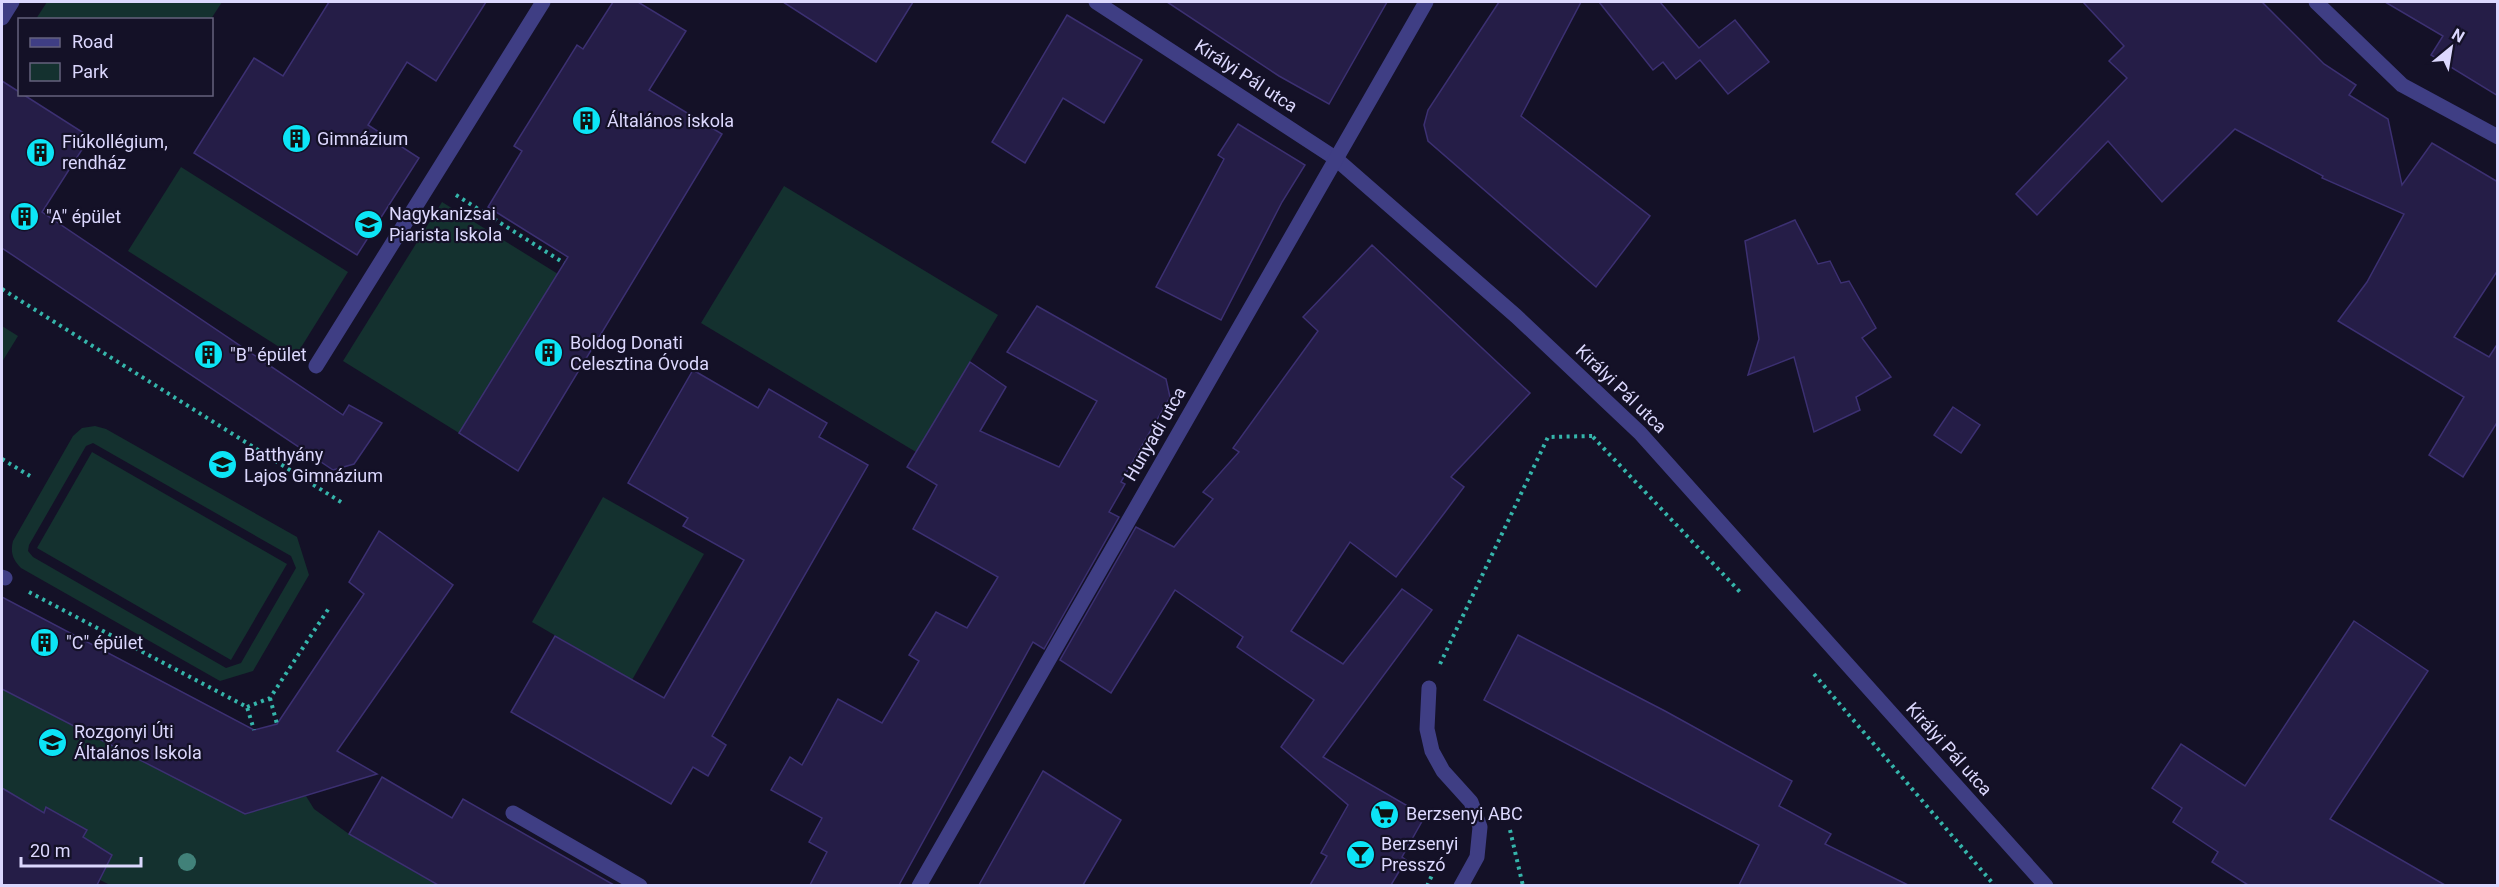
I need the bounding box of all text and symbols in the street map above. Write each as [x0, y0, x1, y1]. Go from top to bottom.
legend [18, 18, 213, 96]
north arrow [2421, 18, 2481, 78]
text: N [2449, 24, 2468, 46]
text: Road [72, 31, 113, 52]
street label: Királyi Pál utca [1191, 35, 1301, 116]
text: Park [72, 61, 109, 82]
building icon: Általános iskola [570, 105, 602, 137]
place label: Általános iskola [607, 110, 734, 131]
building icon: Gimnázium [280, 123, 312, 155]
place label: Gimnázium [317, 128, 408, 149]
place label: Fiúkollégium, rendház [62, 131, 168, 173]
building icon: Fiúkollégium, rendház [25, 136, 57, 168]
building icon: "A" épület [9, 201, 41, 233]
place label: Nagykanizsai Piarista Iskola [389, 203, 502, 245]
place label: "A" épület [46, 206, 121, 227]
school or university icon: Nagykanizsai Piarista Iskola [352, 208, 384, 240]
place label: Boldog Donati Celesztina Óvoda [570, 332, 709, 374]
building icon: Boldog Donati Celesztina Óvoda [533, 337, 565, 369]
building icon: "B" épület [193, 339, 225, 371]
street label: Királyi Pál utca [1572, 340, 1671, 437]
place label: "B" épület [230, 344, 307, 365]
street label: Hunyadi utca [1119, 383, 1190, 484]
place label: Batthyány Lajos Gimnázium [244, 444, 383, 486]
school or university icon: Batthyány Lajos Gimnázium [207, 449, 239, 481]
building icon: "C" épület [29, 627, 61, 659]
place label: "C" épület [66, 632, 143, 653]
street label: Királyi Pál utca [1902, 698, 1997, 799]
place label: Rozgonyi Úti Általános Iskola [74, 721, 202, 763]
school or university icon: Rozgonyi Úti Általános Iskola [37, 726, 69, 758]
supermarket icon: Berzsenyi ABC [1369, 798, 1401, 830]
place label: Berzsenyi ABC [1406, 803, 1523, 824]
scale bar [21, 830, 141, 868]
place label: Berzsenyi Presszó [1381, 833, 1458, 875]
bar icon: Berzsenyi Presszó [1344, 838, 1376, 870]
text: 20 m [30, 840, 70, 861]

